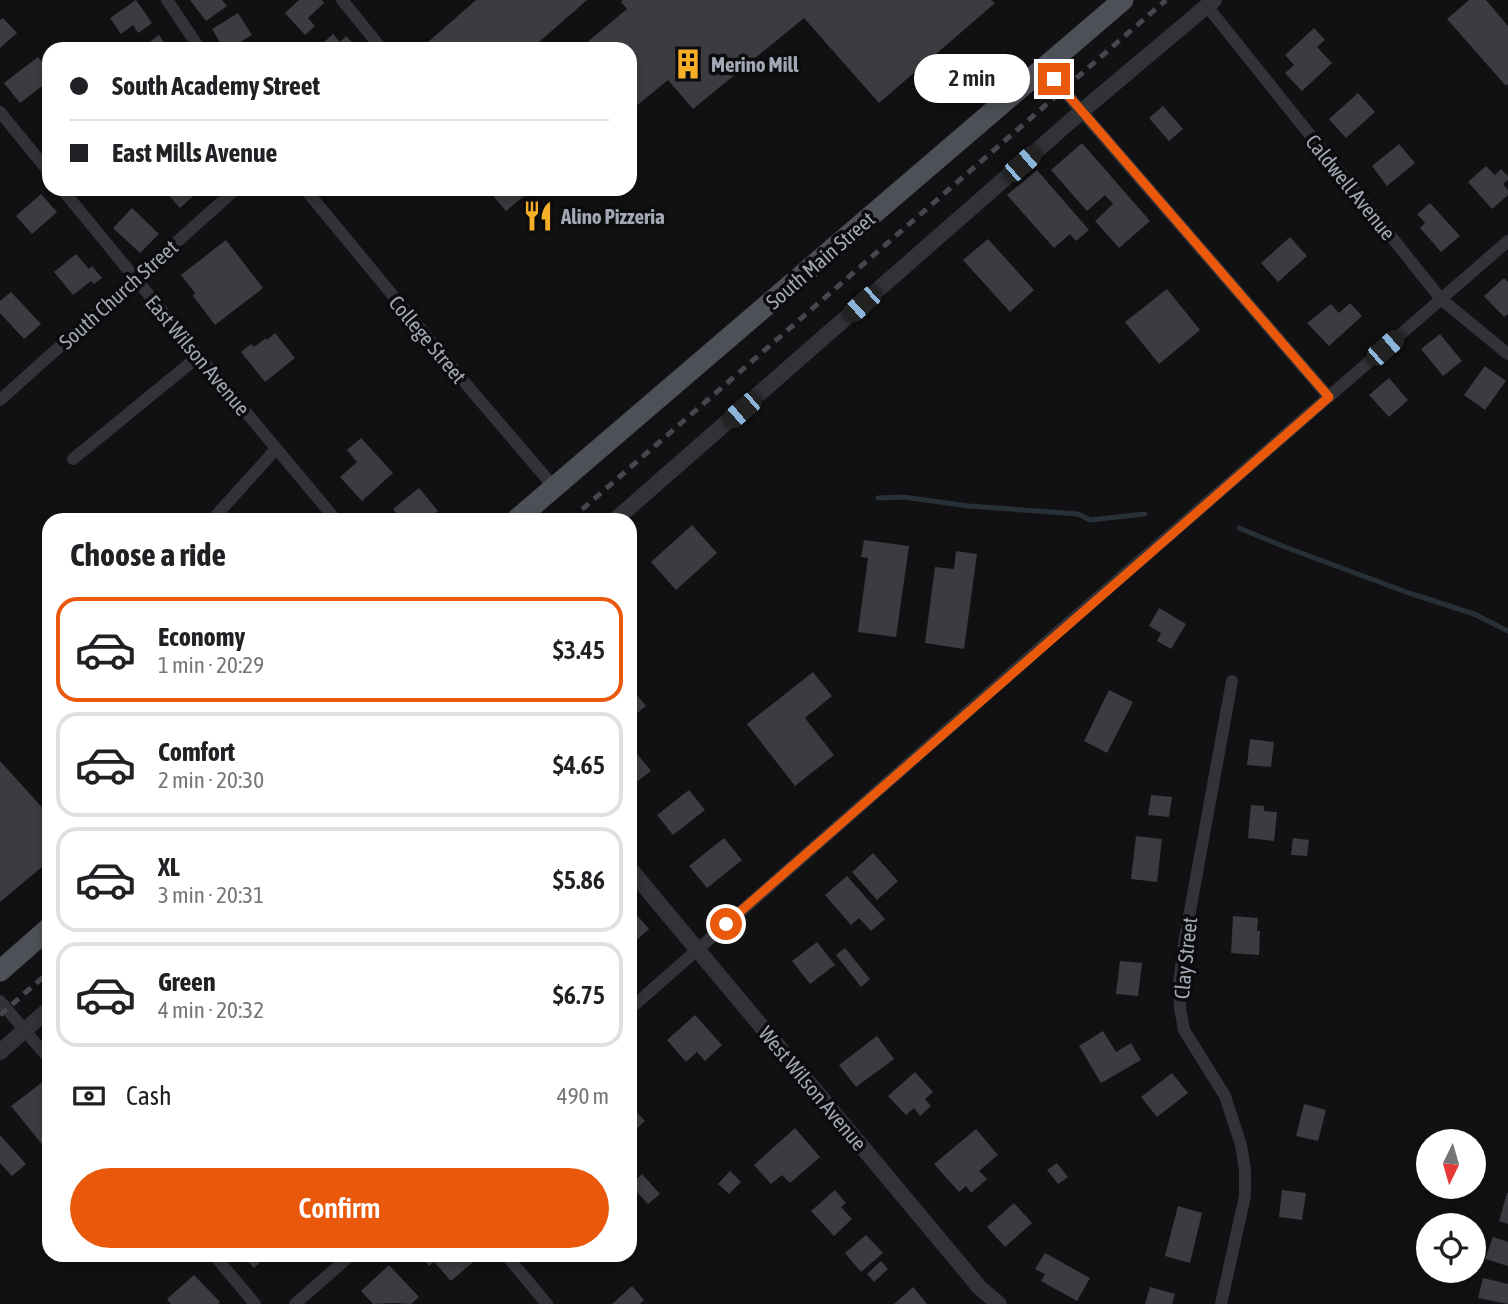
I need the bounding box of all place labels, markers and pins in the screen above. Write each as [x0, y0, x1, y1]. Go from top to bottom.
building icon: Merino Mill [671, 47, 705, 81]
place label: Merino Mill [711, 52, 799, 76]
restaurant icon: Alino Pizzeria [521, 199, 555, 233]
place label: Alino Pizzeria [560, 204, 665, 228]

